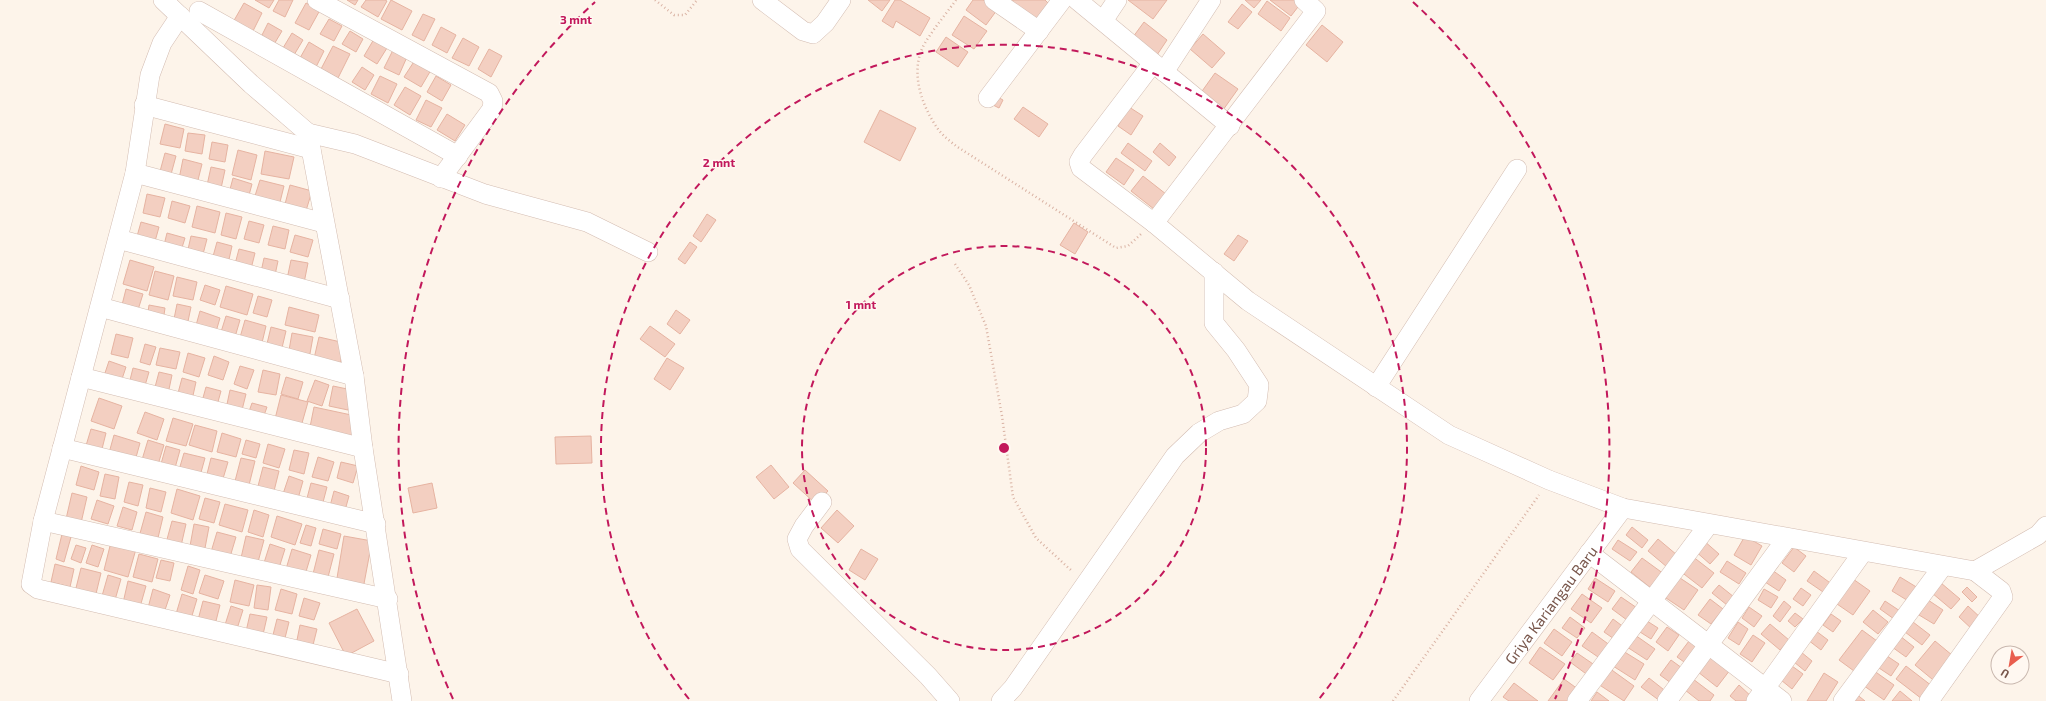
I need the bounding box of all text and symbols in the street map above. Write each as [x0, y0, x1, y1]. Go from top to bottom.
text: 3 mnt [560, 12, 592, 26]
text: 2 mnt [703, 155, 735, 169]
text: 1 mnt [846, 297, 876, 311]
centre of rings [997, 441, 1011, 455]
street label: Griya Kariangau Baru [1501, 542, 1601, 668]
north arrow [1990, 645, 2030, 685]
text: U [1998, 666, 2011, 682]

